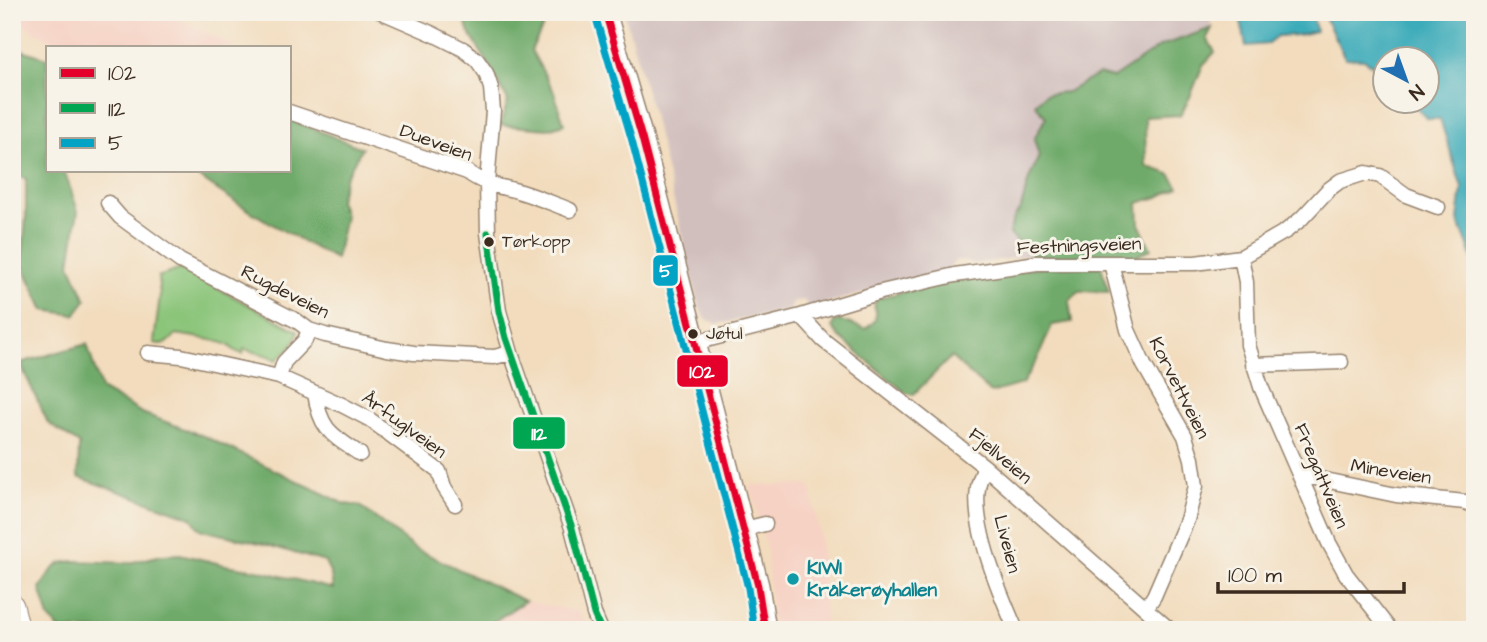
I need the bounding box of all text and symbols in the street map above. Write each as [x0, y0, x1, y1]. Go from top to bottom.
legend [46, 46, 290, 172]
north arrow [1372, 46, 1442, 116]
text: 102 [108, 59, 136, 88]
text: N [1403, 78, 1430, 106]
text: 112 [108, 95, 125, 124]
street label: Dueveien [396, 117, 476, 169]
text: 5 [108, 129, 123, 158]
place label: Tørkopp [502, 230, 571, 254]
street label: Festningsveien [1016, 230, 1142, 263]
marker: Tørkopp [482, 235, 496, 249]
line badge: 5 [652, 254, 679, 287]
street label: Rugdeveien [236, 258, 334, 327]
text: 5 [659, 258, 673, 285]
place label: Jøtul [706, 322, 743, 346]
marker: Jøtul [686, 327, 700, 341]
street label: Korvettveien [1142, 332, 1216, 444]
line badge: 102 [676, 354, 729, 388]
text: 102 [689, 359, 715, 386]
street label: Årfuglveien [355, 385, 452, 466]
line badge: 112 [512, 416, 566, 450]
street label: Fregattveien [1286, 419, 1355, 533]
text: 112 [531, 421, 547, 448]
street label: Fjellveien [962, 421, 1038, 491]
street label: Mineveien [1349, 452, 1433, 492]
street label: Liveien [986, 512, 1028, 576]
scale bar [1218, 551, 1403, 595]
place label: KIWI Kråkerøyhallen [807, 555, 938, 605]
text: 100 m [1228, 561, 1283, 590]
marker: KIWI Kråkerøyhallen [785, 571, 801, 587]

